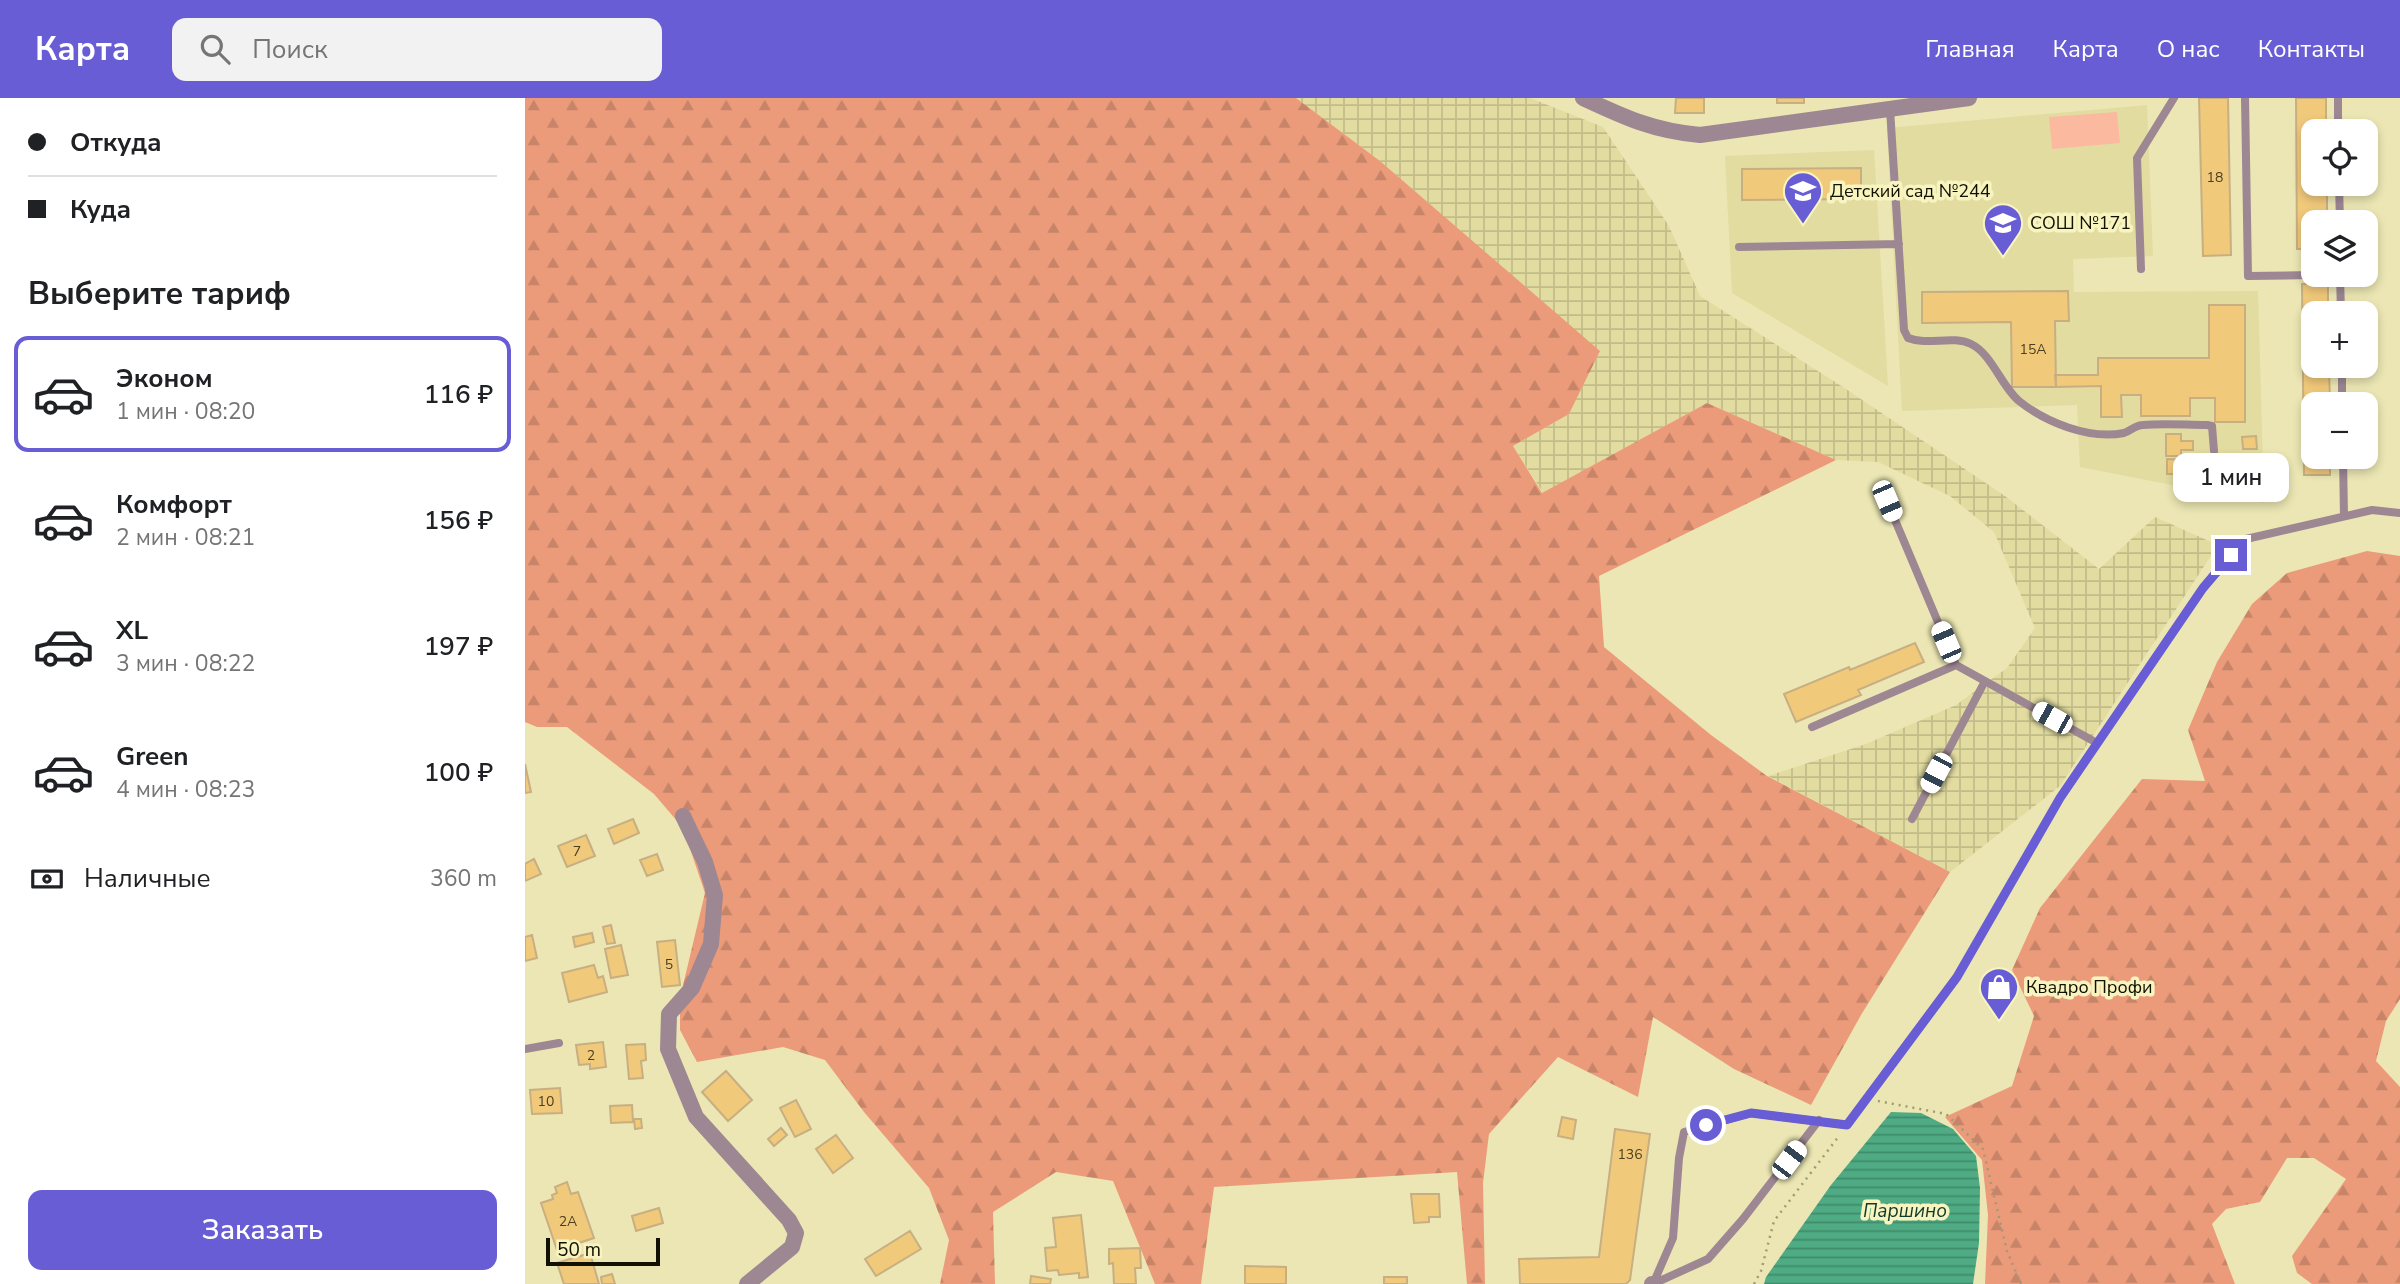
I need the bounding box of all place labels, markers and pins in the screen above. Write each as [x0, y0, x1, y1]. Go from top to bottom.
school or university icon: Детский сад №244 [1782, 170, 1824, 225]
place label: Детский сад №244 [1830, 179, 1991, 203]
school or university icon: СОШ №171 [1982, 202, 2024, 257]
place label: СОШ №171 [2030, 211, 2131, 235]
shop icon: Квадро Профи [1978, 966, 2020, 1021]
place label: Квадро Профи [2026, 975, 2153, 999]

